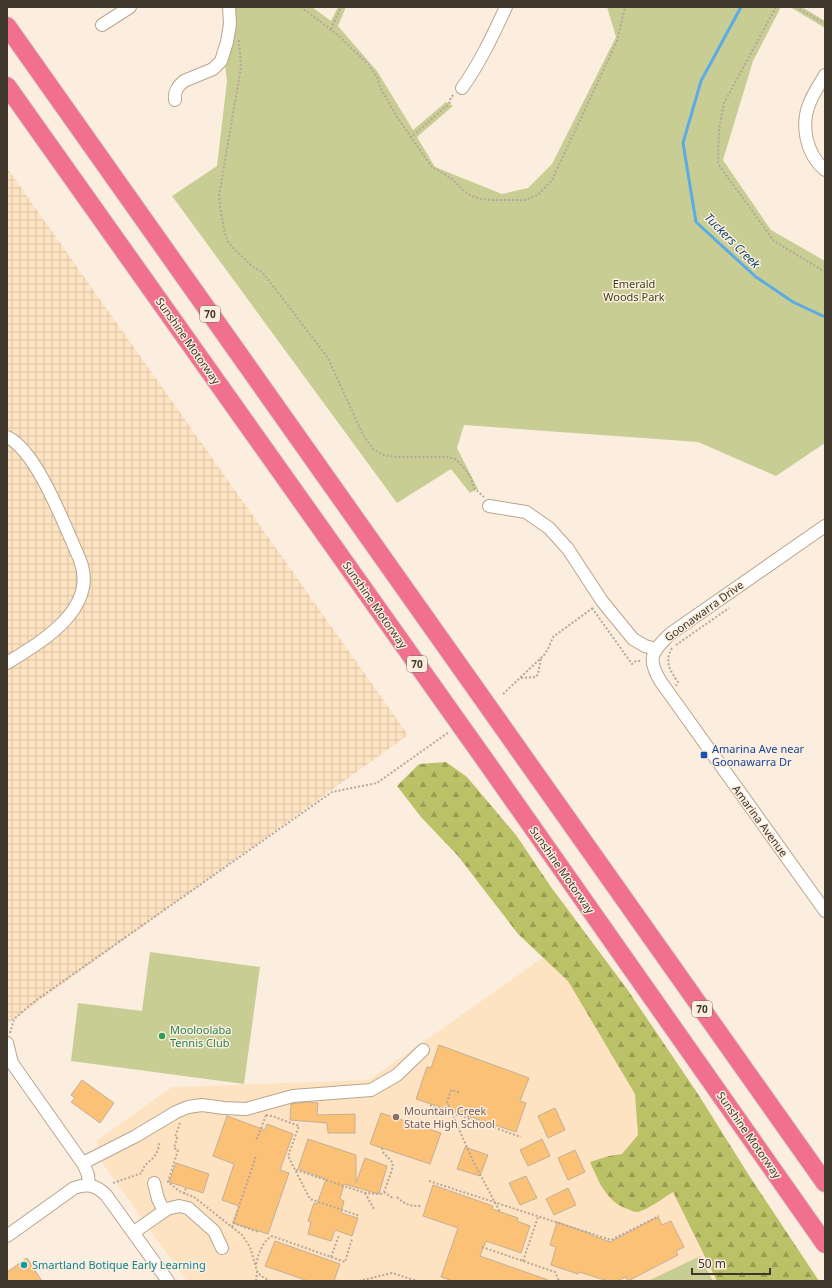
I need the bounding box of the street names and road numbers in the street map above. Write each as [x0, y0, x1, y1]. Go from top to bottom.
street label: Sunshine Motorway [153, 294, 224, 387]
road number: 70 [200, 306, 220, 322]
street label: Sunshine Motorway [340, 558, 411, 651]
street label: Goonawarra Drive [661, 577, 746, 644]
road number: 70 [407, 656, 427, 672]
street label: Amarina Avenue [729, 782, 792, 860]
street label: Sunshine Motorway [527, 823, 598, 916]
road number: 70 [692, 1001, 712, 1017]
street label: Sunshine Motorway [714, 1088, 785, 1181]

